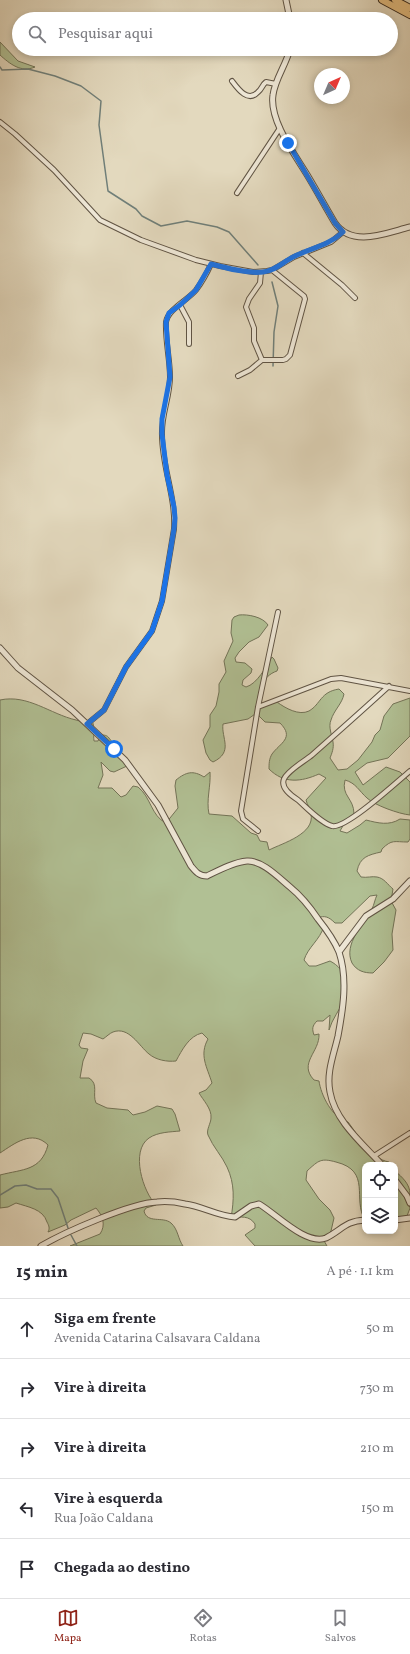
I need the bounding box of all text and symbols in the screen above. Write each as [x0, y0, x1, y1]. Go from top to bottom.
search box [12, 12, 398, 56]
icon: search [26, 23, 48, 45]
text: Pesquisar aqui [58, 24, 153, 45]
north arrow [314, 68, 350, 104]
route end [279, 134, 297, 152]
route start [105, 740, 123, 758]
map controls [362, 1162, 398, 1234]
button: locate [362, 1162, 398, 1198]
button: layers [362, 1198, 398, 1234]
text: 15 min [16, 1261, 68, 1284]
text: A pé · 1.1 km [327, 1263, 394, 1281]
text: Siga em frente [54, 1309, 156, 1330]
icon: ahead [16, 1318, 38, 1340]
text: 50 m [366, 1320, 394, 1338]
text: Avenida Catarina Calsavara Caldana [54, 1330, 261, 1348]
icon: right [16, 1378, 38, 1400]
text: Vire à direita [54, 1378, 146, 1399]
text: 730 m [360, 1380, 394, 1398]
icon: right [16, 1438, 38, 1460]
text: Vire à direita [54, 1438, 146, 1459]
text: 210 m [360, 1440, 394, 1458]
text: Vire à esquerda [54, 1489, 163, 1510]
icon: left [16, 1498, 38, 1520]
text: 150 m [361, 1500, 394, 1518]
text: Rua João Caldana [54, 1510, 153, 1528]
icon: arrive [16, 1558, 38, 1580]
text: Chegada ao destino [54, 1558, 190, 1579]
tab: Mapa [54, 1607, 82, 1646]
tab: Rotas [190, 1607, 217, 1646]
tab: Salvos [325, 1607, 356, 1646]

